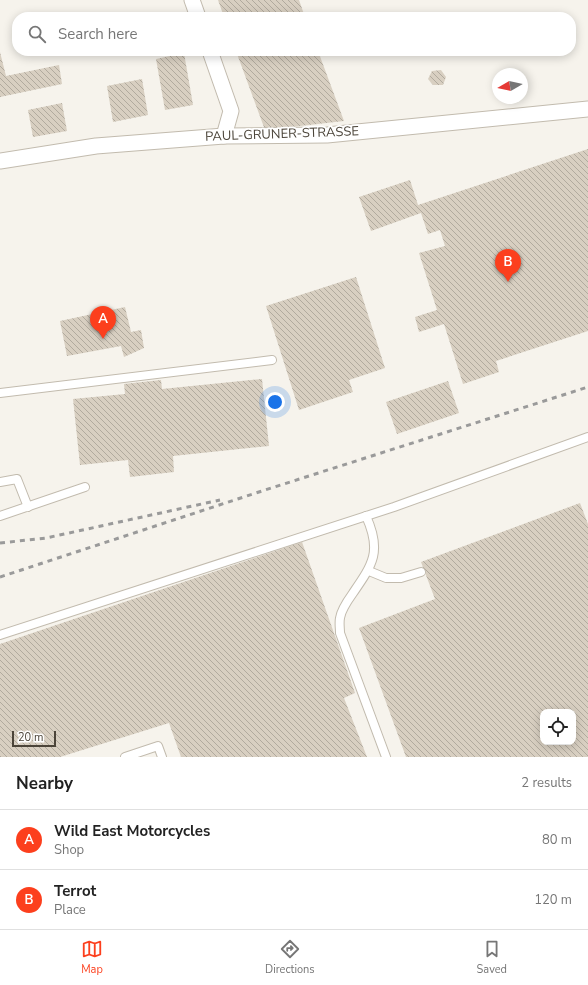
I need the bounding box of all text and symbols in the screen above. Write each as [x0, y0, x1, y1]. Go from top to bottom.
search box [12, 12, 576, 56]
icon: search [26, 23, 48, 45]
text: Search here [58, 24, 138, 44]
north arrow [492, 68, 528, 104]
street label: PAUL-GRUNER-STRASSE [205, 122, 359, 146]
pin: B [495, 249, 521, 282]
pin: A [90, 306, 116, 339]
your location [265, 392, 285, 412]
map controls [540, 709, 576, 745]
button: locate [540, 709, 576, 745]
scale bar [12, 729, 56, 748]
text: 20 m [18, 730, 43, 745]
text: Nearby [16, 772, 73, 795]
text: 2 results [521, 774, 572, 792]
text: Wild East Motorcycles [54, 821, 210, 841]
text: A [24, 831, 34, 849]
text: 80 m [542, 831, 572, 849]
text: Shop [54, 841, 84, 859]
text: Terrot [54, 881, 96, 901]
text: B [25, 891, 33, 909]
text: 120 m [534, 891, 572, 909]
text: Place [54, 901, 86, 919]
tab: Map [81, 938, 103, 977]
tab: Directions [265, 938, 315, 977]
tab: Saved [477, 938, 507, 977]

